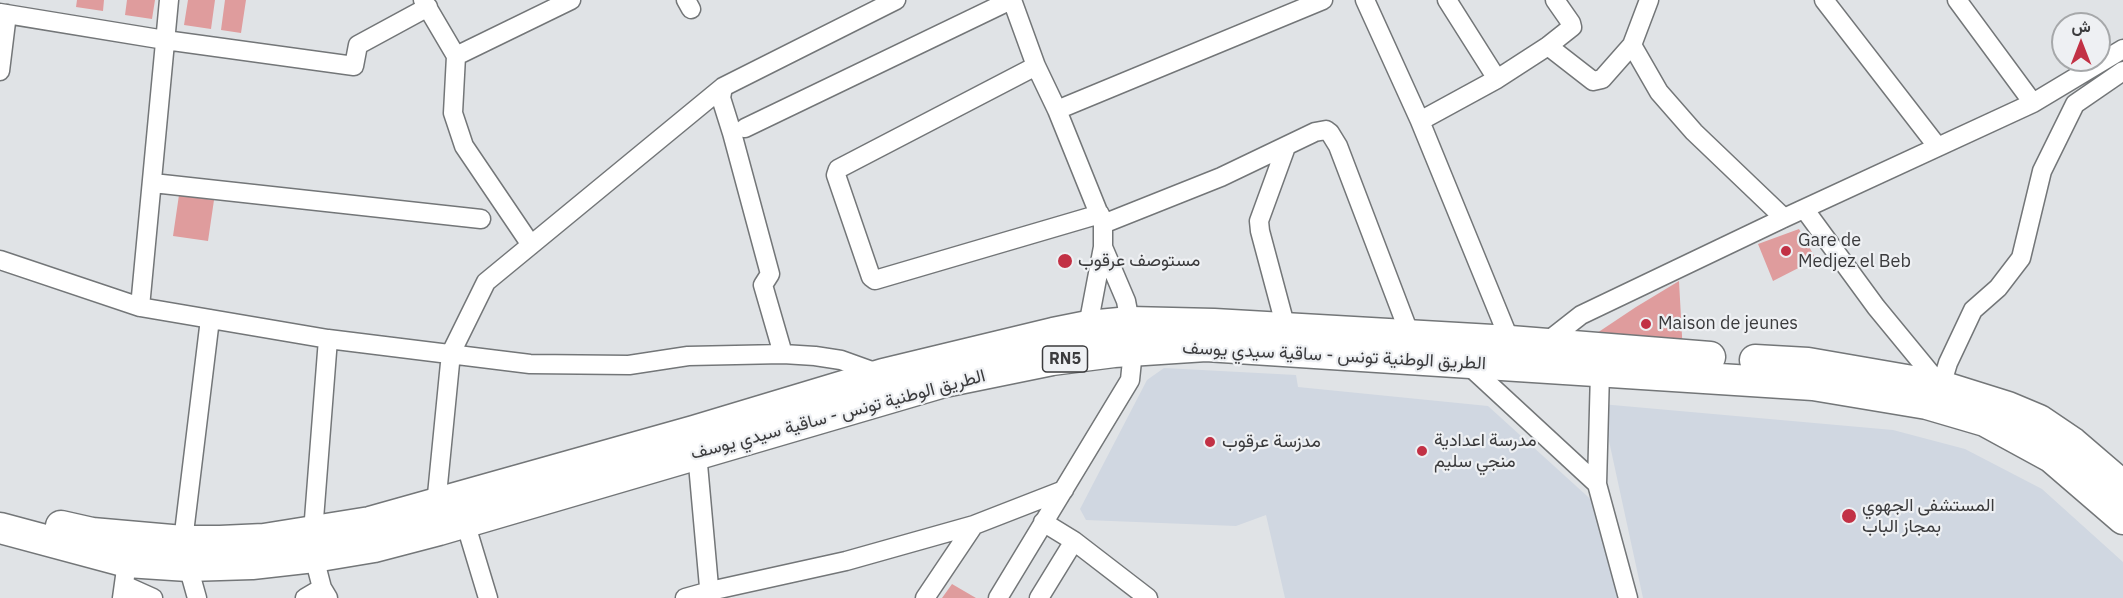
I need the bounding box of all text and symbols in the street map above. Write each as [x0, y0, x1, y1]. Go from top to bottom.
north arrow [2051, 12, 2111, 72]
text: ش [2071, 16, 2091, 36]
place label: Gare de Medjez el Beb [1798, 230, 1911, 272]
marker: Gare de Medjez el Beb [1779, 244, 1793, 258]
place label: مستوصف عرقوب [1078, 250, 1200, 272]
marker: مستوصف عرقوب [1056, 252, 1074, 270]
place label: Maison de jeunes [1658, 313, 1798, 335]
marker: Maison de jeunes [1639, 317, 1653, 331]
street label: الطريق الوطنية تونس - ساقية سيدي يوسف [1182, 337, 1486, 375]
road number: RN5 [1042, 346, 1088, 372]
street label: الطريق الوطنية تونس - ساقية سيدي يوسف [688, 365, 988, 465]
place label: مدرسة اعدادية منجي سليم [1434, 430, 1537, 472]
place label: مدزسة عرقوب [1222, 431, 1321, 453]
marker: مدزسة عرقوب [1203, 435, 1217, 449]
marker: مدرسة اعدادية منجي سليم [1415, 444, 1429, 458]
place label: المستشفى الجهوي بمجاز الباب [1862, 495, 1995, 538]
marker: المستشفى الجهوي بمجاز الباب [1840, 507, 1858, 525]

